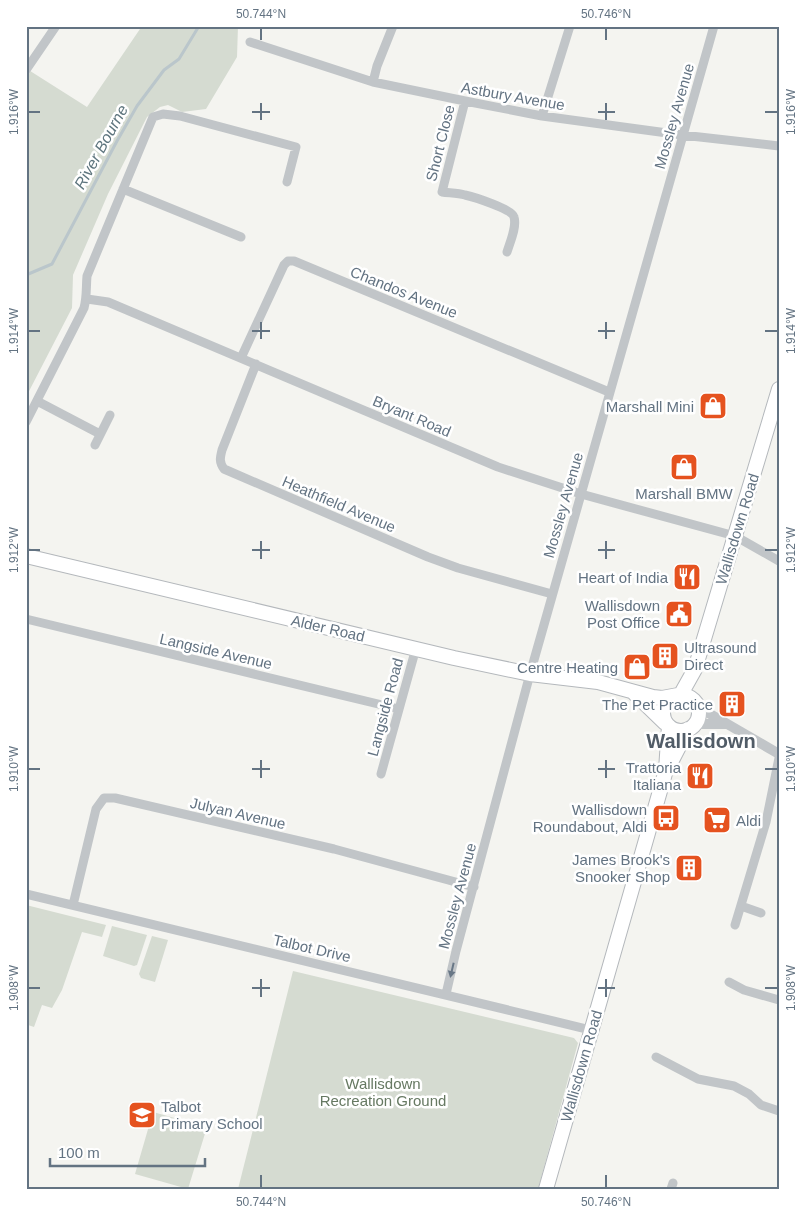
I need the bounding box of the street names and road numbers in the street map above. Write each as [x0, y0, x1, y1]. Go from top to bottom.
street label: Mossley Avenue [651, 61, 697, 171]
street label: Astbury Avenue [460, 79, 566, 113]
street label: Short Close [422, 103, 458, 183]
street label: Chandos Avenue [348, 263, 460, 321]
street label: Bryant Road [370, 392, 454, 440]
street label: Mossley Avenue [540, 450, 586, 560]
street label: Wallisdown Road [712, 471, 762, 587]
street label: Heathfield Avenue [280, 472, 398, 536]
street label: Alder Road [290, 611, 366, 645]
street label: Langside Avenue [158, 630, 274, 672]
street label: Langside Road [364, 656, 406, 758]
street label: Julyan Avenue [189, 794, 287, 832]
street label: Mossley Avenue [435, 841, 479, 951]
street label: Talbot Drive [272, 931, 352, 965]
street label: Wallisdown Road [557, 1008, 605, 1124]

